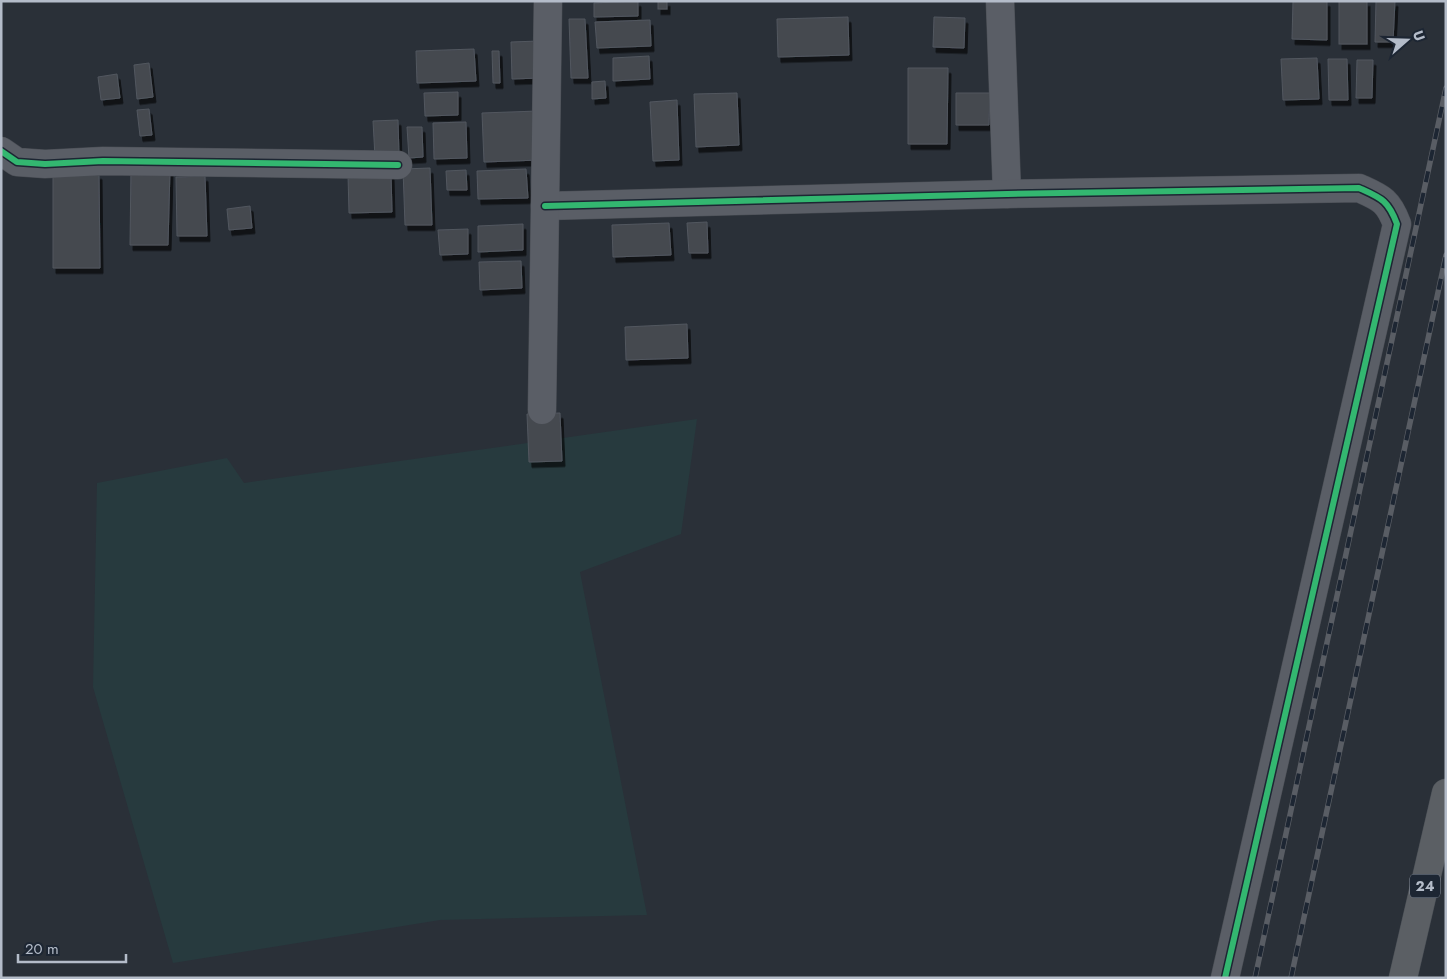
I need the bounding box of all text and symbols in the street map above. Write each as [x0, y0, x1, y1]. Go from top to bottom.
north arrow [1382, 15, 1432, 65]
text: U [1408, 28, 1430, 44]
road number: 24 [1410, 874, 1440, 898]
scale bar [18, 932, 125, 964]
text: 20 m [25, 938, 59, 960]

